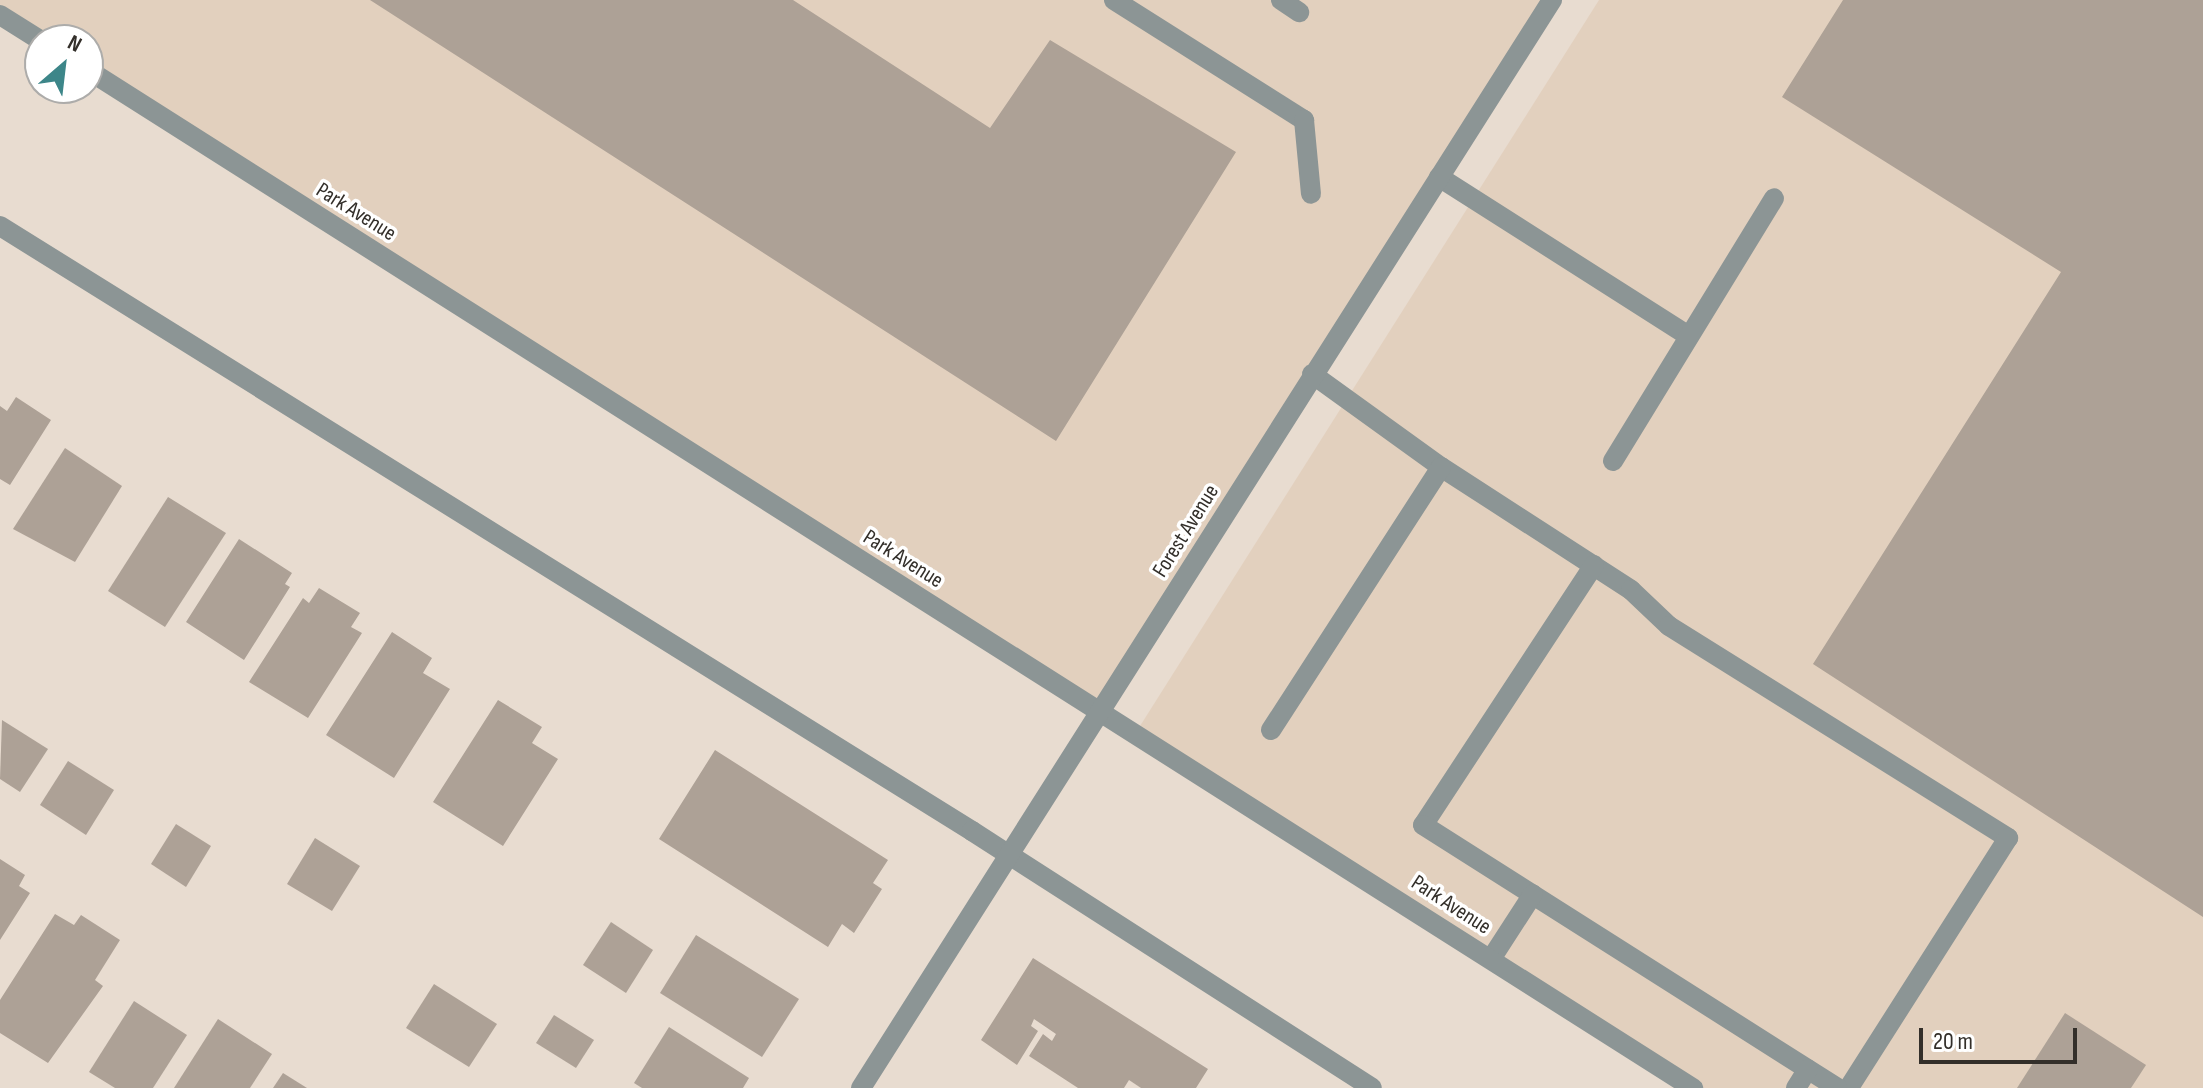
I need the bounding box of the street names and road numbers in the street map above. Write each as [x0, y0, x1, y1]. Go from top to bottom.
street label: Park Avenue [311, 177, 401, 247]
street label: Forest Avenue [1147, 480, 1225, 582]
street label: Park Avenue [858, 524, 948, 594]
street label: Park Avenue [1406, 870, 1496, 940]

